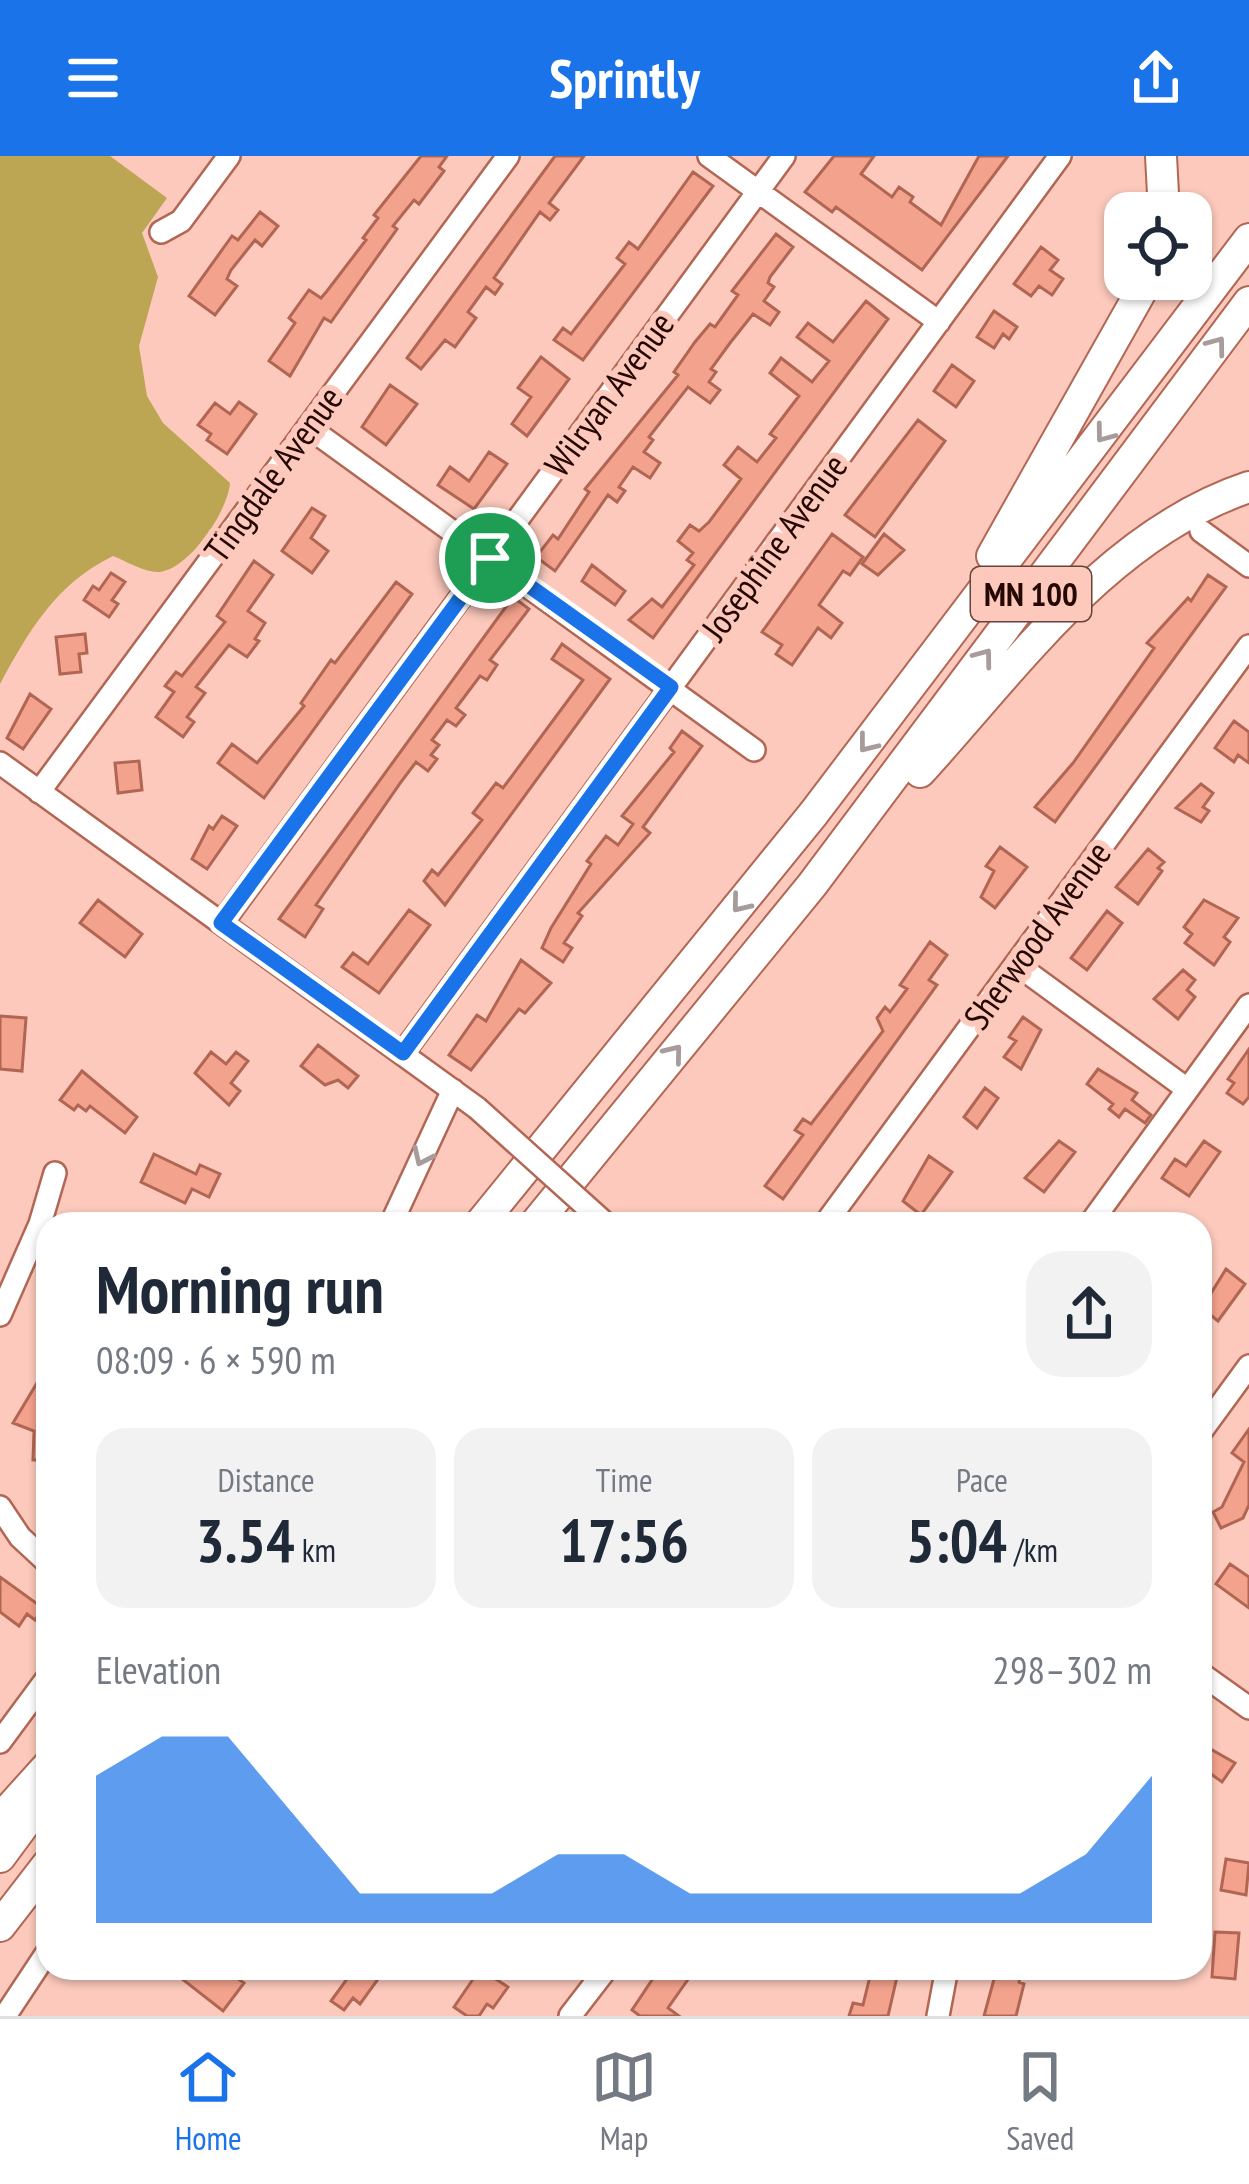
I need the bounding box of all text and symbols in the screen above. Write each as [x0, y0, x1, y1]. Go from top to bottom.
text: Sprintly [549, 43, 700, 113]
icon: menu [60, 45, 126, 111]
icon: share [1123, 45, 1189, 111]
map controls [1104, 192, 1212, 300]
button: locate [1104, 192, 1212, 300]
street label: Wilryan Avenue [533, 302, 684, 485]
one-way arrow [1202, 337, 1224, 358]
street label: Tingdale Avenue [193, 376, 352, 571]
one-way arrow [1097, 420, 1118, 442]
street label: Josephine Avenue [690, 444, 857, 650]
pin [439, 507, 541, 609]
icon: arrive [457, 525, 523, 591]
road number: MN 100 [971, 567, 1091, 621]
one-way arrow [969, 649, 991, 671]
one-way arrow [860, 730, 881, 752]
street label: Sherwood Avenue [953, 831, 1121, 1038]
one-way arrow [732, 890, 754, 912]
one-way arrow [660, 1045, 682, 1067]
one-way arrow [413, 1145, 436, 1166]
text: Morning run [96, 1246, 384, 1331]
button: share [1026, 1251, 1152, 1377]
text: 08:09 · 6 × 590 m [96, 1334, 336, 1385]
text: Distance [217, 1458, 315, 1501]
text: Time [595, 1458, 653, 1501]
text: Pace [956, 1458, 1008, 1501]
text: 3.54 [196, 1501, 295, 1579]
text: 17:56 [559, 1501, 689, 1579]
text: 5:04 [906, 1501, 1007, 1579]
text: km [295, 1528, 336, 1571]
text: /km [1007, 1528, 1058, 1571]
text: Elevation [96, 1644, 221, 1695]
text: 298–302 m [992, 1644, 1152, 1695]
tab: Home [175, 2044, 242, 2159]
tab: Map [591, 2044, 657, 2159]
tab: Saved [1006, 2044, 1074, 2159]

